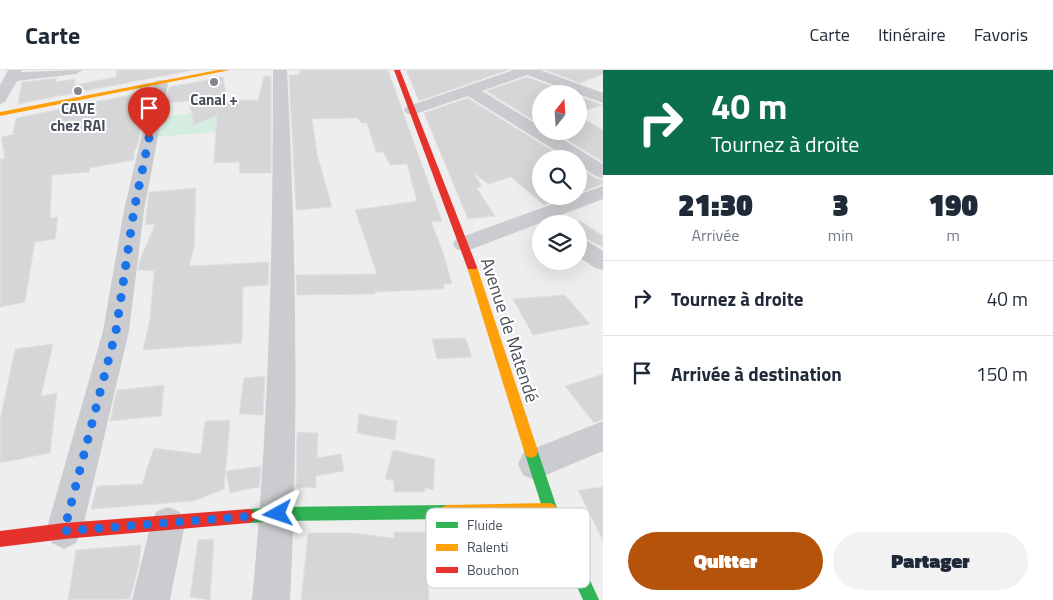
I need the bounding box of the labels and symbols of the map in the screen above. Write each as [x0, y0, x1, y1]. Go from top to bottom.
marker: Canal + [208, 76, 220, 88]
marker: CAVE chez RAI [72, 85, 84, 97]
north arrow [532, 85, 588, 140]
pin [128, 87, 170, 138]
place label: Canal + [190, 88, 238, 111]
place label: CAVE chez RAI [50, 97, 106, 137]
street label: Avenue de Matendé [474, 254, 546, 406]
position arrow [251, 487, 303, 539]
legend [426, 508, 590, 588]
text: Fluide [467, 514, 503, 535]
text: Ralenti [467, 536, 508, 557]
text: Bouchon [467, 559, 519, 580]

